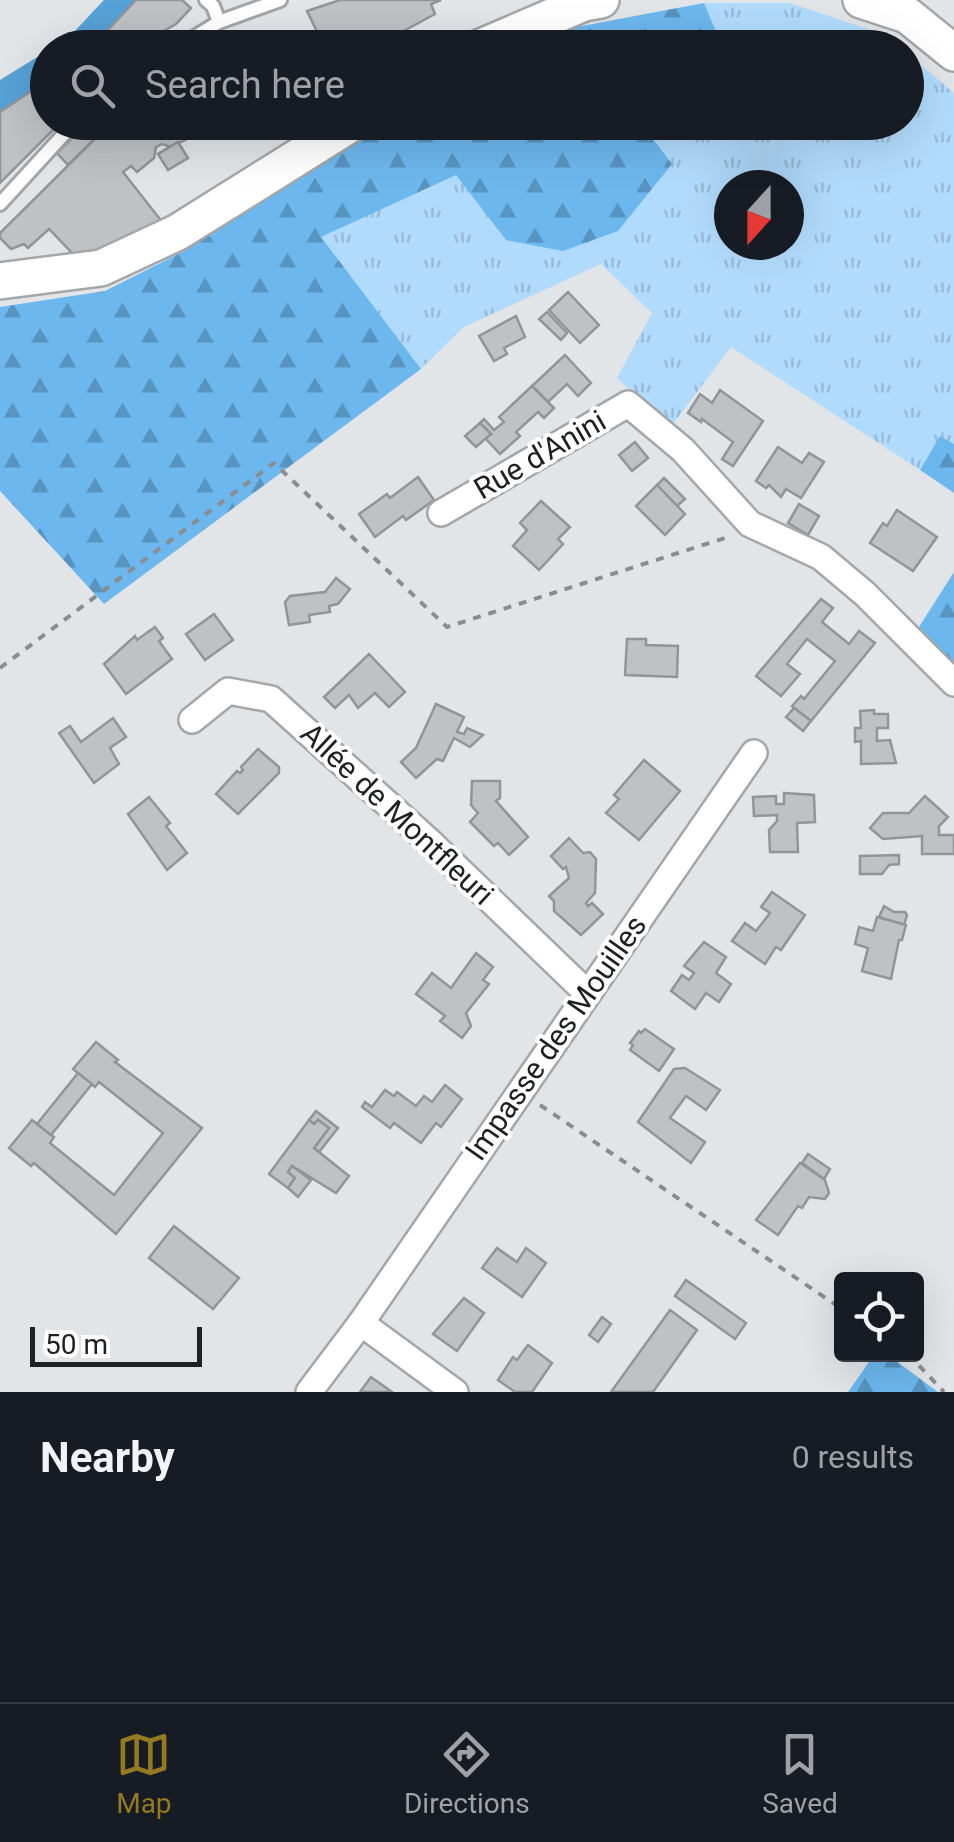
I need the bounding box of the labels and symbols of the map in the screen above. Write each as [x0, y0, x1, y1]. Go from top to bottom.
north arrow [714, 170, 804, 260]
street label: Rue d'Anini [468, 403, 612, 506]
street label: Allée de Montfleuri [294, 715, 501, 912]
street label: Impasse des Mouilles [458, 909, 653, 1167]
scale bar [30, 1322, 202, 1366]

